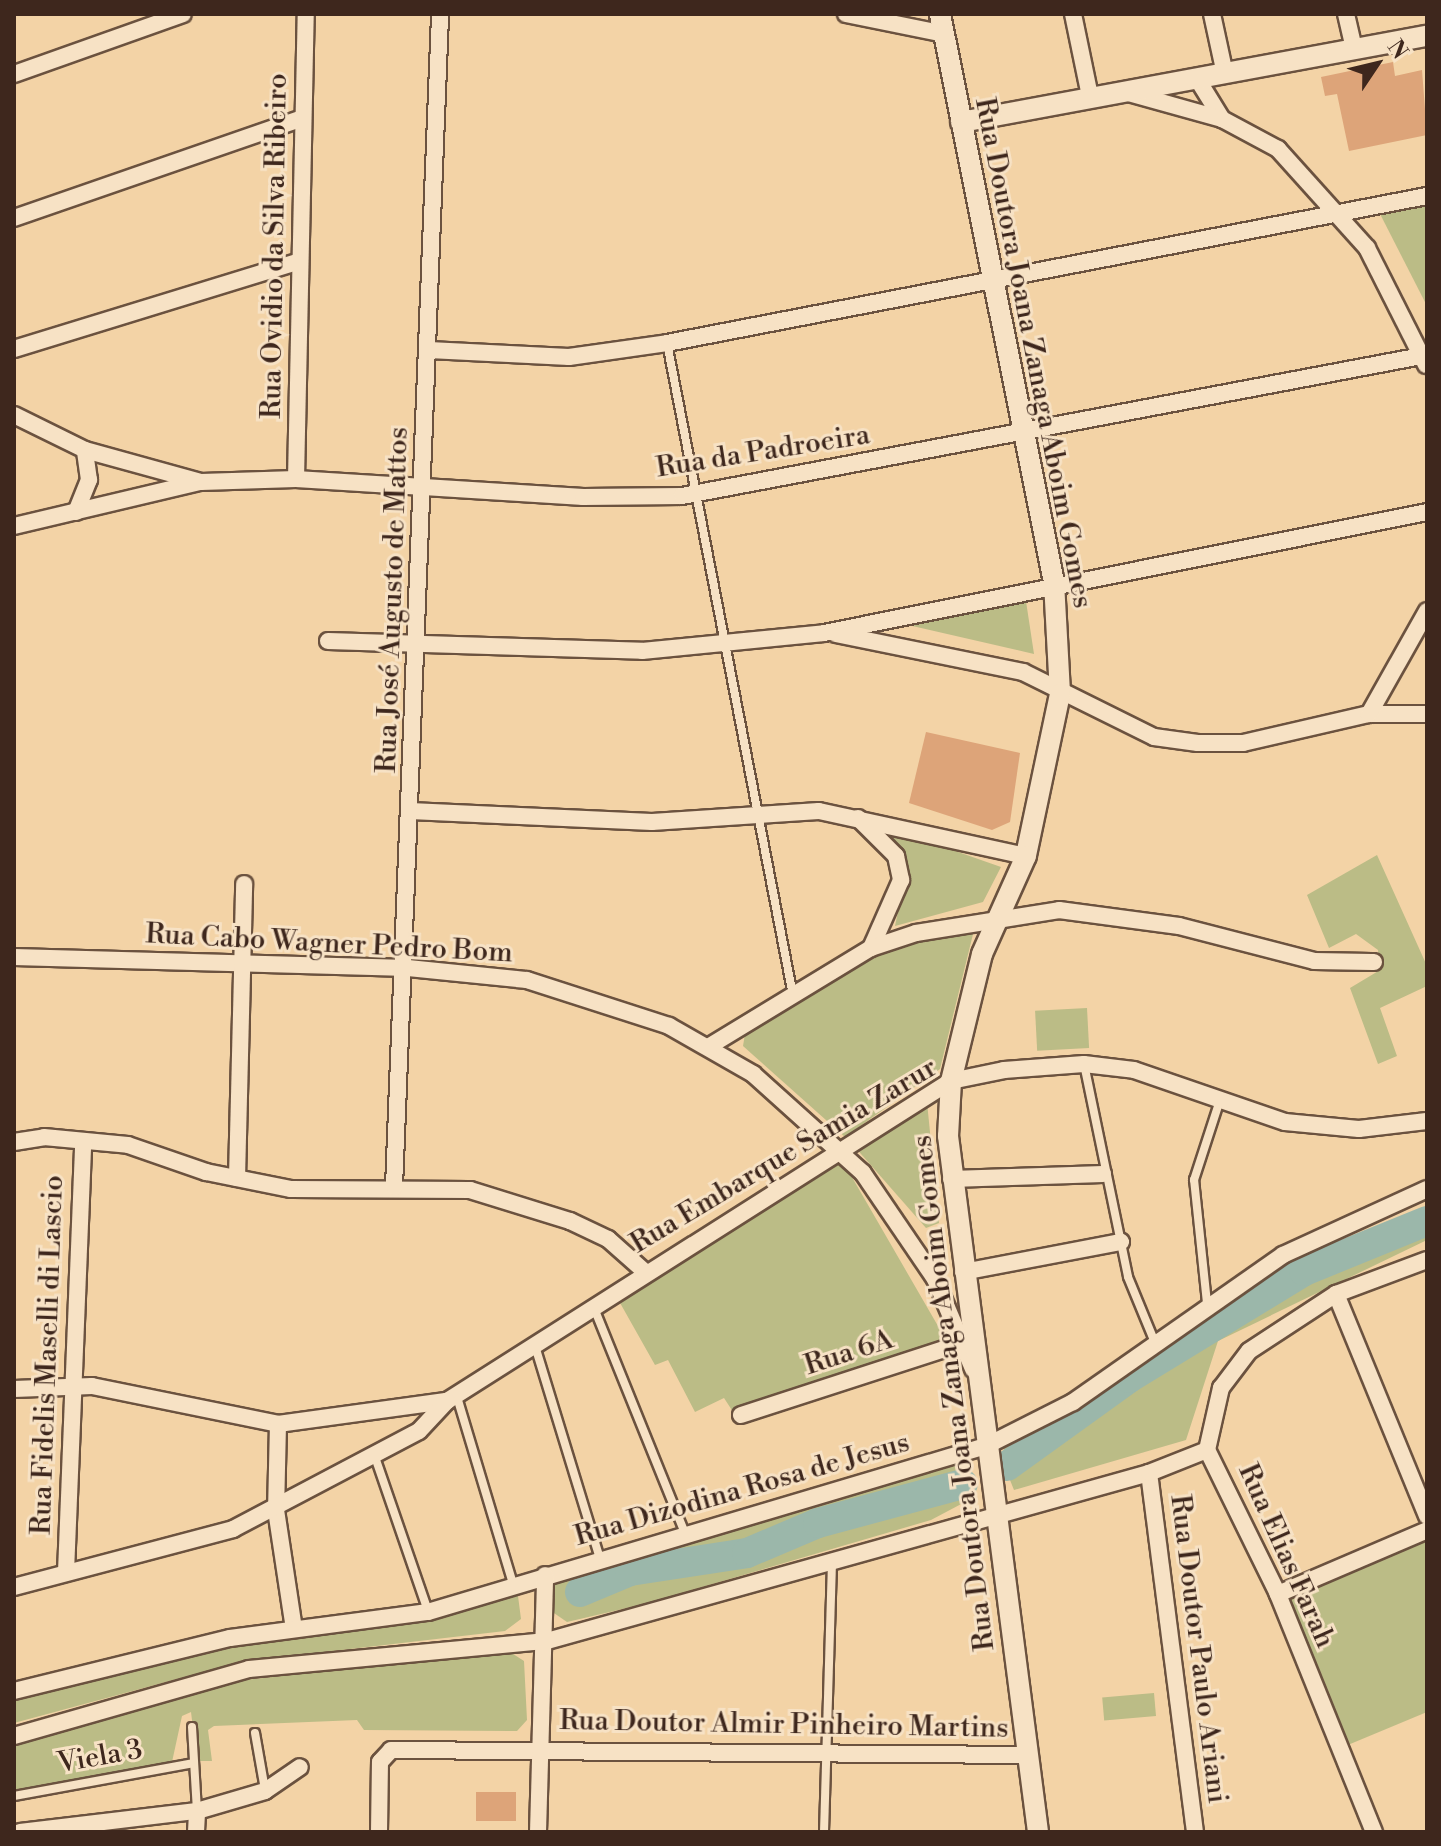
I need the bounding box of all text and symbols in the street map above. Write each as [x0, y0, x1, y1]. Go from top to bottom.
north arrow [1337, 24, 1417, 104]
text: N [1381, 35, 1413, 65]
street label: Rua Ovidio da Silva Ribeiro [255, 73, 295, 419]
street label: Rua Doutora Joana Zanaga Aboim Gomes [967, 95, 1099, 611]
street label: Rua da Padroeira [654, 419, 872, 485]
street label: Rua José Augusto de Mattos [370, 426, 416, 774]
street label: Rua Cabo Wagner Pedro Bom [145, 918, 513, 970]
street label: Rua Embarque Samia Zarur [625, 1051, 943, 1261]
street label: Rua Doutora Joana Zanaga Aboim Gomes [906, 1133, 1002, 1653]
street label: Rua Fidelis Maselli di Lascio [25, 1174, 71, 1536]
street label: Rua 6A [800, 1323, 898, 1383]
street label: Rua Dizodina Rosa de Jesus [571, 1426, 913, 1554]
street label: Rua Elias Farah [1230, 1459, 1342, 1653]
street label: Rua Doutor Paulo Ariani [1162, 1493, 1234, 1805]
street label: Rua Doutor Almir Pinheiro Martins [559, 1704, 1009, 1746]
street label: Viela 3 [55, 1733, 145, 1781]

